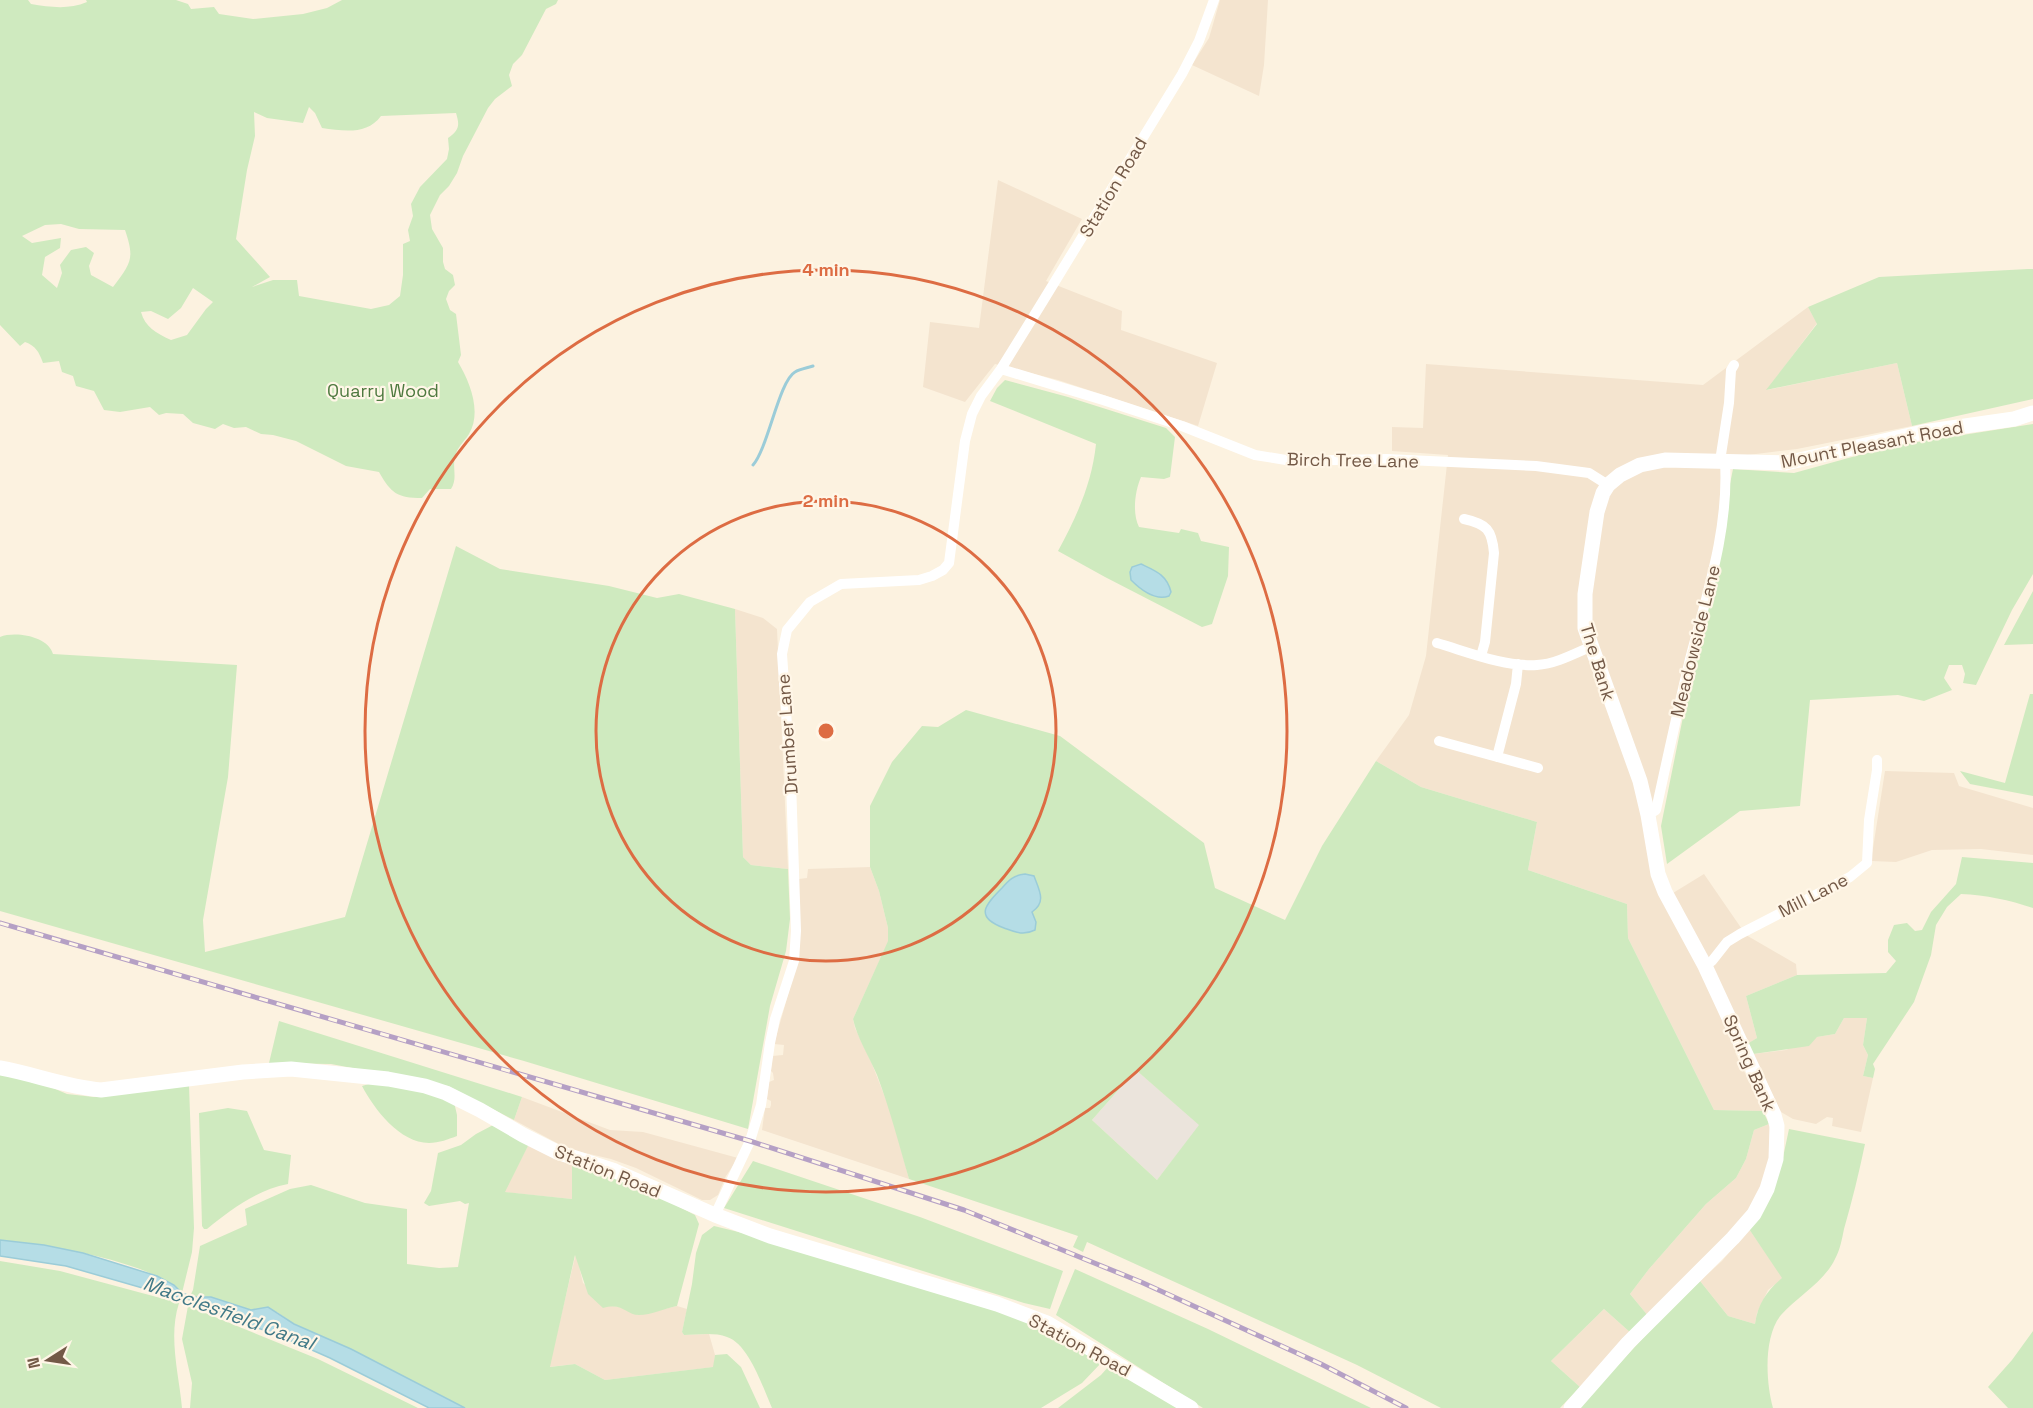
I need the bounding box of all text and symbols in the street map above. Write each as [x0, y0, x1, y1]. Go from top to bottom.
street label: Station Road [1074, 133, 1152, 241]
text: 4 min [802, 258, 850, 281]
park label: Quarry Wood [327, 379, 439, 402]
street label: Mount Pleasant Road [1779, 415, 1965, 473]
street label: Birch Tree Lane [1287, 447, 1419, 473]
text: 2 min [803, 489, 849, 512]
street label: Meadowside Lane [1665, 563, 1725, 719]
street label: The Bank [1575, 620, 1621, 704]
street label: Drumber Lane [771, 673, 803, 795]
centre of rings [816, 721, 836, 741]
street label: Mill Lane [1774, 868, 1852, 922]
street label: Spring Bank [1718, 1011, 1782, 1115]
street label: Station Road [551, 1139, 665, 1203]
water label: Macclesfield Canal [140, 1270, 320, 1357]
street label: Station Road [1025, 1308, 1135, 1382]
north arrow [18, 1330, 78, 1390]
text: N [22, 1356, 45, 1370]

